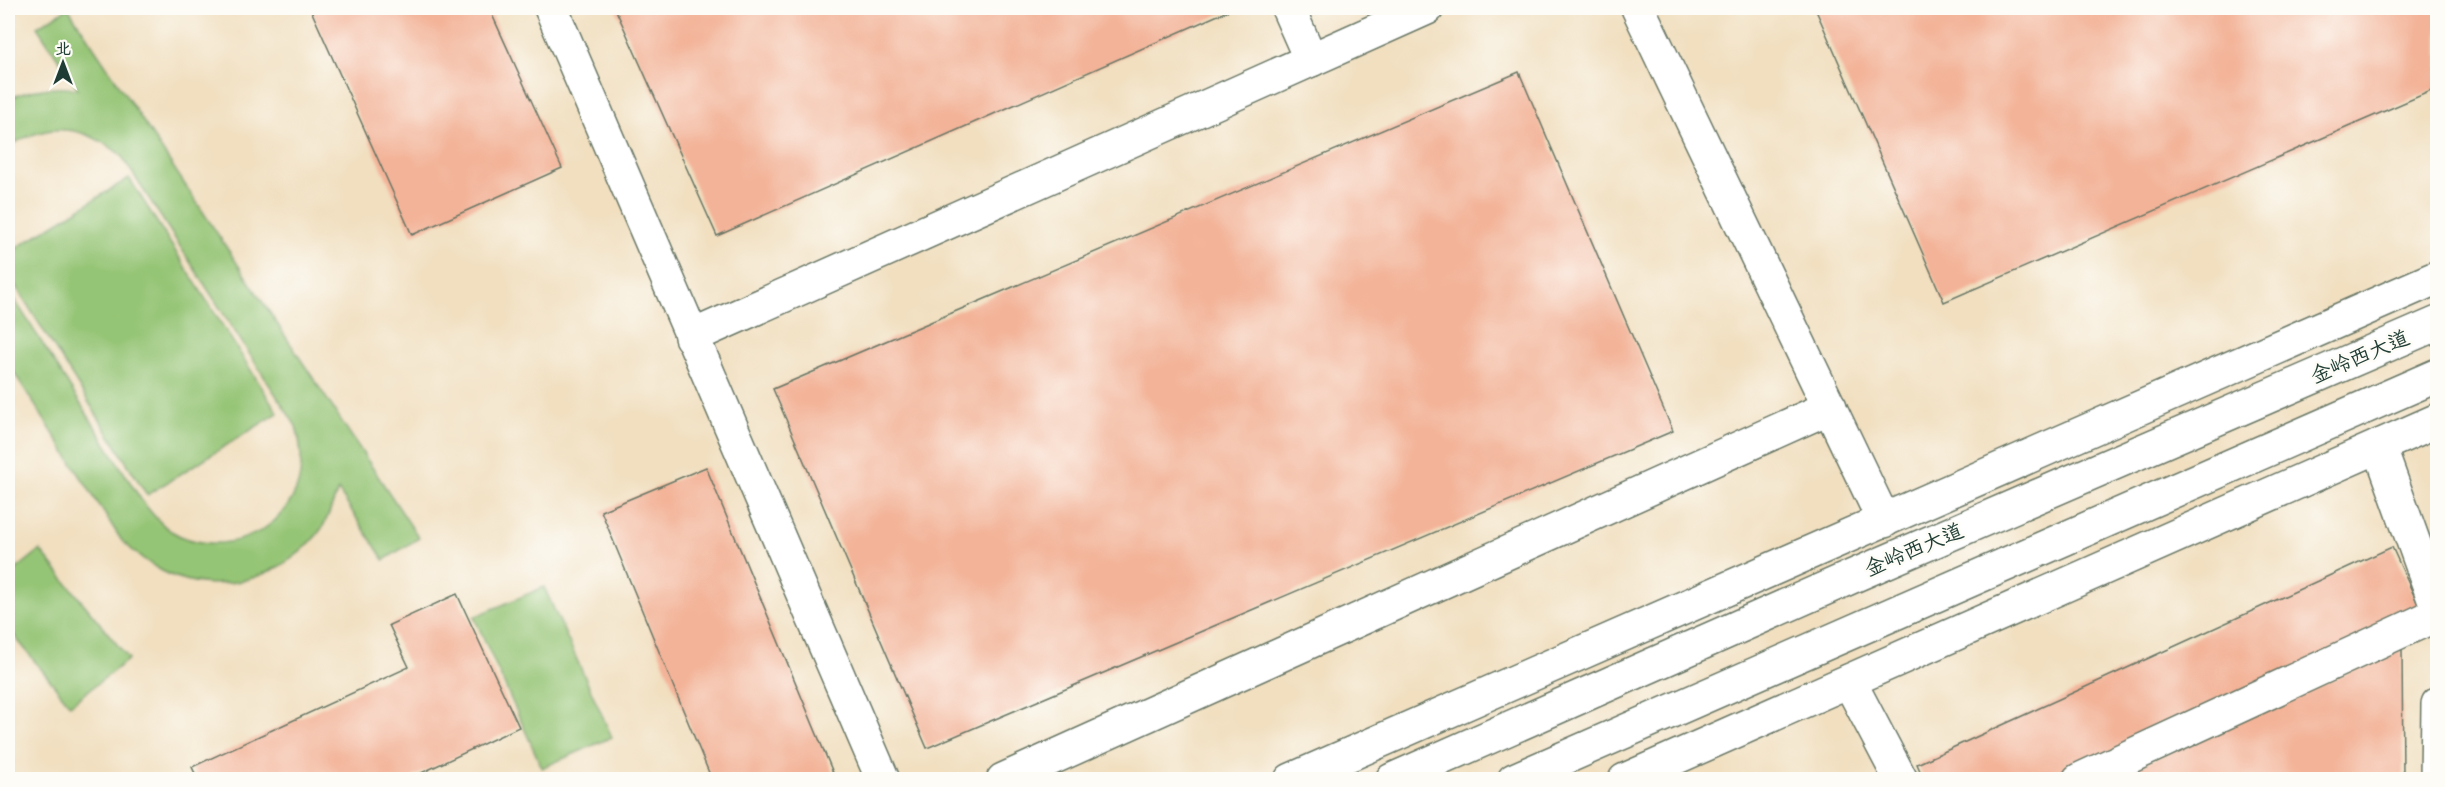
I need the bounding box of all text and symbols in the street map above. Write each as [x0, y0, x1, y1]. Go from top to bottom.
north arrow [33, 33, 93, 93]
text: 北 [55, 38, 71, 60]
street label: 金岭西大道 [2306, 323, 2414, 391]
street label: 金岭西大道 [1860, 516, 1968, 584]

